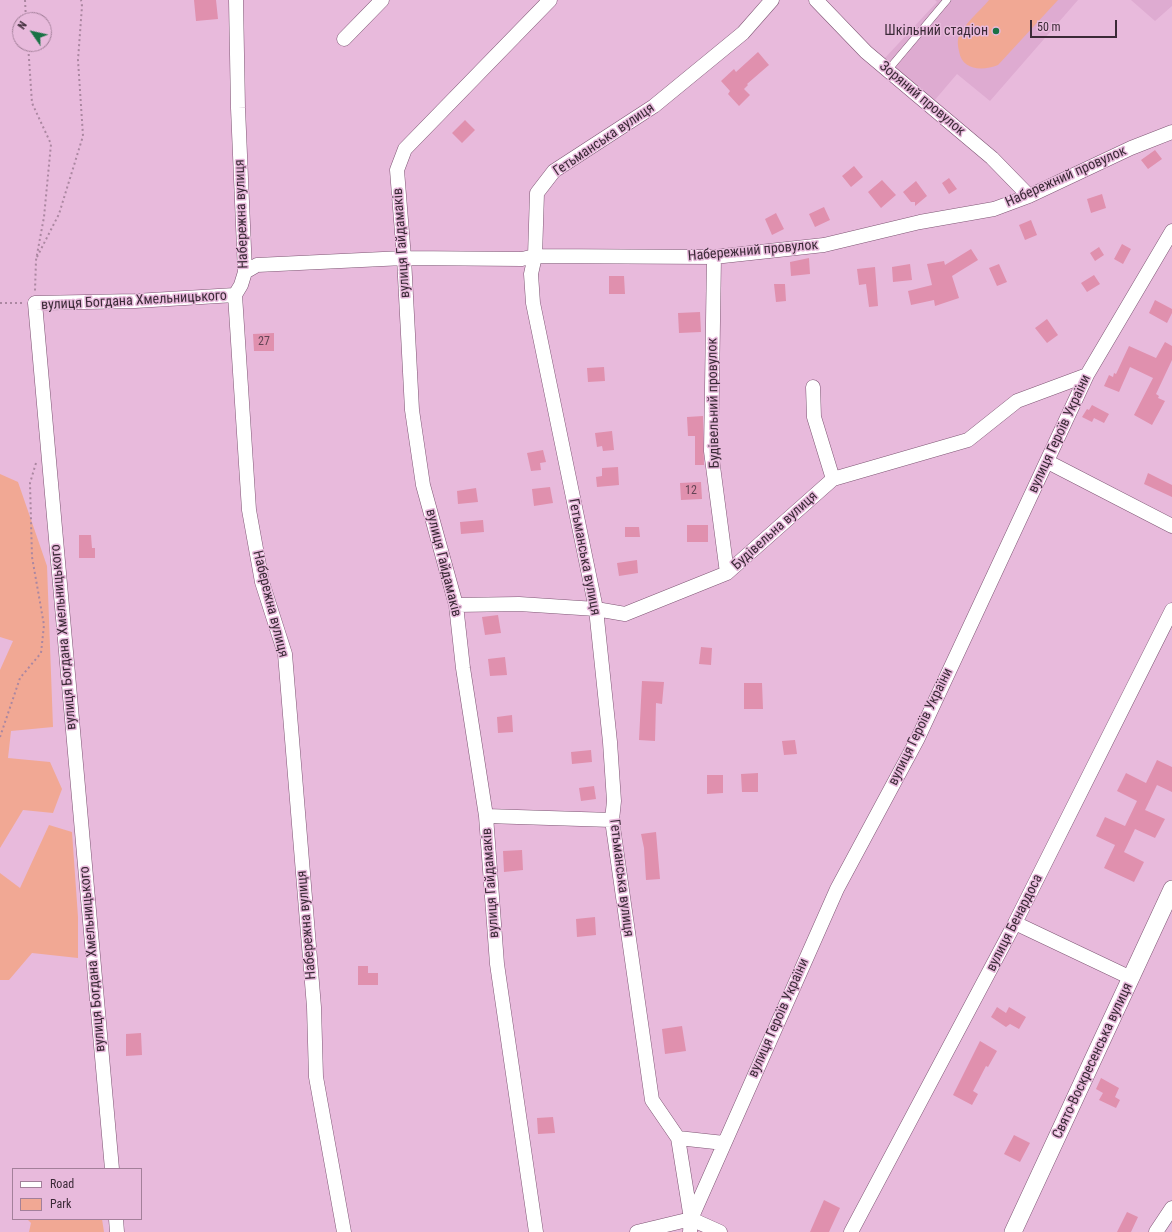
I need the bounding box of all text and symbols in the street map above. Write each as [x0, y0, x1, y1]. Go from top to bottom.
north arrow [12, 12, 52, 52]
scale bar [1032, 12, 1119, 38]
text: N [15, 19, 30, 32]
text: 50 m [1037, 20, 1061, 34]
place label: Шкільний стадіон [884, 23, 988, 39]
marker: Шкільний стадіон [991, 26, 1001, 36]
street label: Зоряний провулок [876, 58, 968, 140]
street label: Гетьманська вулиця [550, 100, 658, 180]
street label: Набережний провулок [1003, 143, 1129, 211]
street label: Набережна вулиця [232, 159, 252, 269]
street label: вулиця Гайдамаків [390, 187, 414, 299]
street label: Набережний провулок [687, 237, 819, 265]
street label: вулиця Богдана Хмельницького [41, 288, 227, 314]
house number: 27 [258, 335, 270, 349]
street label: Будівельний провулок [704, 338, 724, 468]
street label: вулиця Героїв України [1025, 372, 1095, 496]
house number: 12 [685, 484, 697, 498]
street label: Будівельна вулиця [729, 488, 821, 574]
street label: Гетьманська вулиця [564, 497, 604, 617]
street label: вулиця Гайдамаків [422, 507, 464, 619]
street label: вулиця Богдана Хмельницького [48, 544, 80, 730]
street label: Набережна вулиця [249, 549, 291, 659]
street label: вулиця Героїв України [885, 666, 957, 788]
street label: Гетьманська вулиця [605, 818, 637, 938]
street label: вулиця Гайдамаків [479, 827, 503, 939]
street label: вулиця Богдана Хмельницького [77, 866, 109, 1052]
street label: Набережна вулиця [294, 870, 320, 980]
street label: вулиця Бенардоса [983, 872, 1047, 974]
street label: вулиця Героїв України [745, 956, 813, 1080]
street label: Свято-Воскресенська вулиця [1049, 980, 1137, 1142]
legend [12, 1168, 142, 1220]
text: Road [50, 1177, 74, 1191]
text: Park [50, 1197, 71, 1211]

